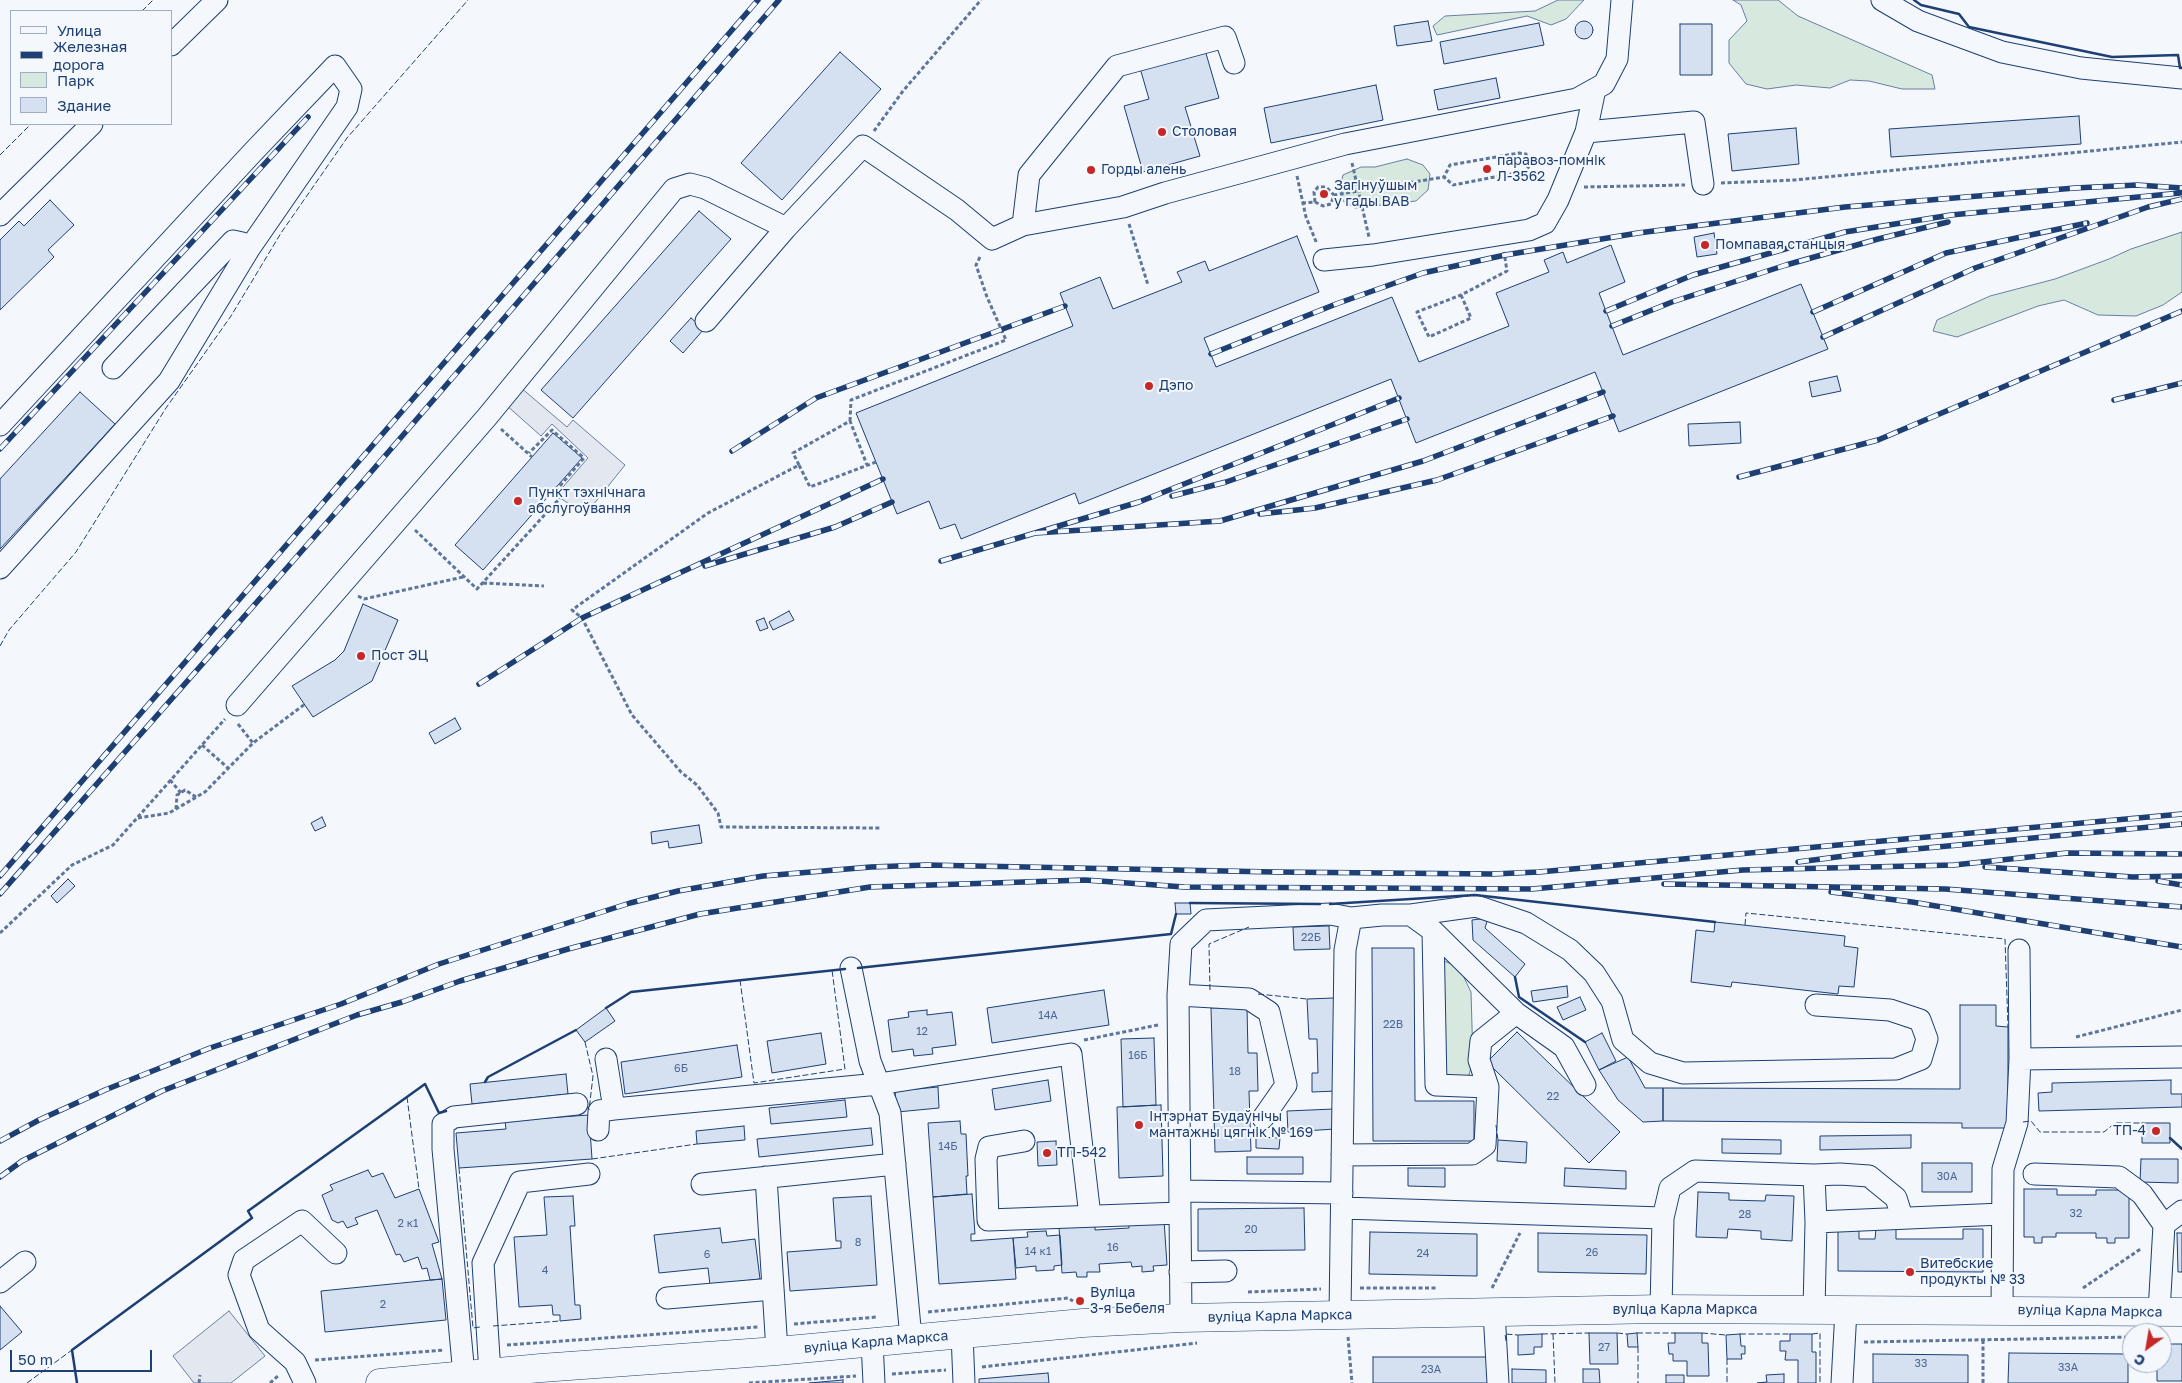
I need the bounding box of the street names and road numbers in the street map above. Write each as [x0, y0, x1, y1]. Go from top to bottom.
street label: вуліца Карла Маркса [2017, 1301, 2163, 1321]
street label: вуліца Карла Маркса [1613, 1302, 1757, 1318]
street label: вуліца Карла Маркса [1207, 1306, 1353, 1326]
street label: вуліца Карла Маркса [803, 1327, 949, 1357]

